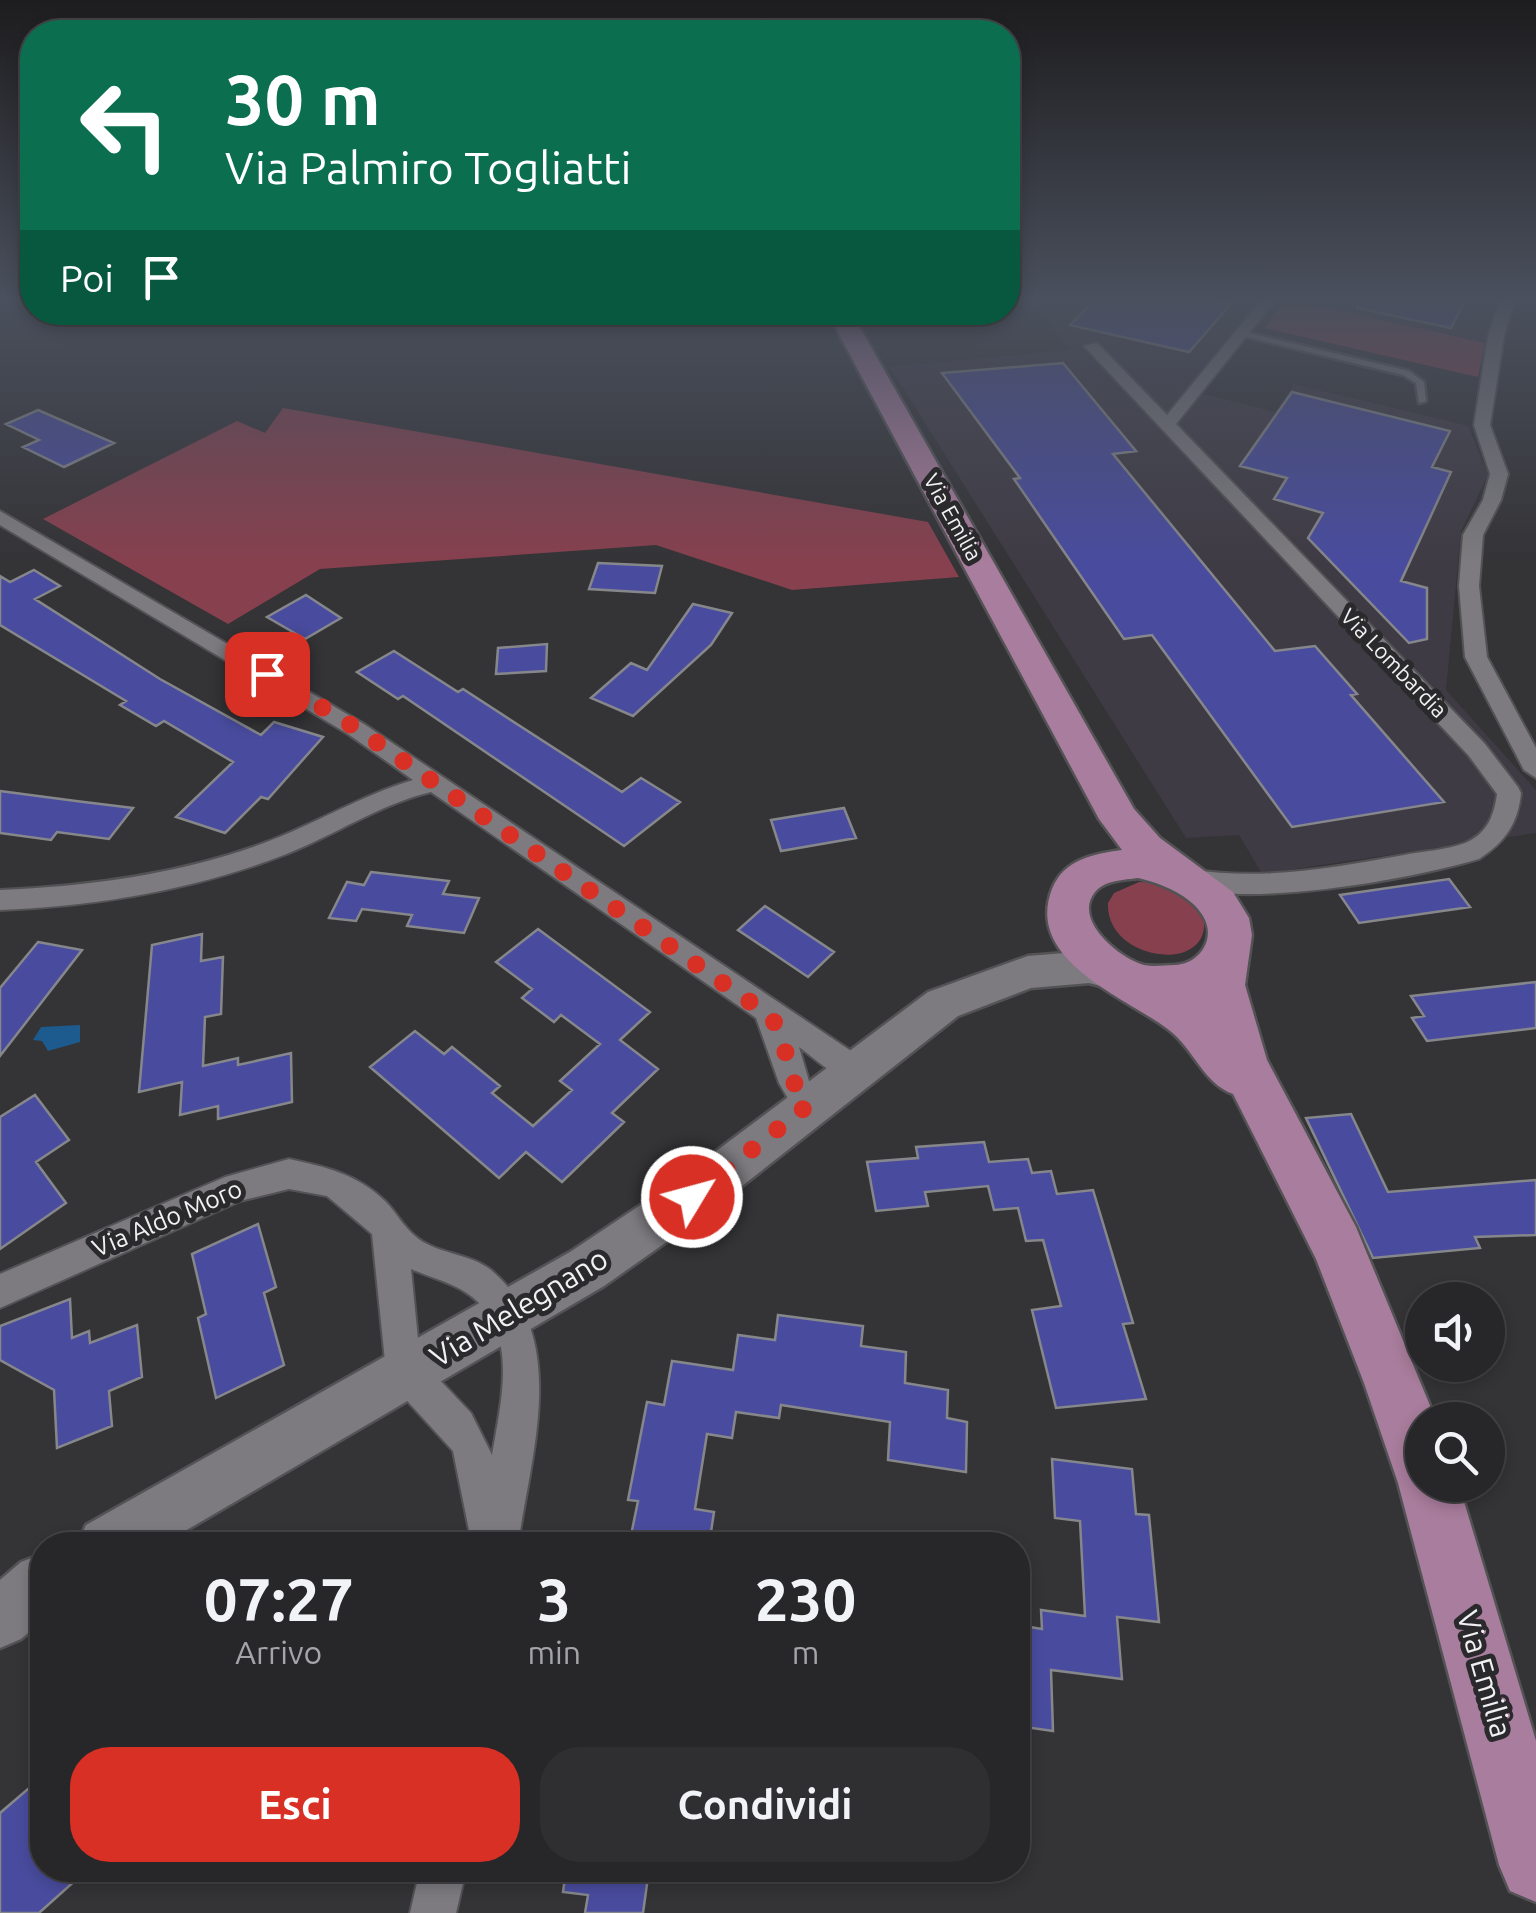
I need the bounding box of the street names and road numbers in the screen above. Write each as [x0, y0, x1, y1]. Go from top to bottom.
street label: Via Emilia [919, 469, 988, 565]
street label: Via Lombardia [1336, 603, 1452, 722]
street label: Via Aldo Moro [88, 1174, 246, 1262]
street label: Via Melegnano [424, 1241, 613, 1374]
street label: Via Emilia [1451, 1606, 1519, 1741]

